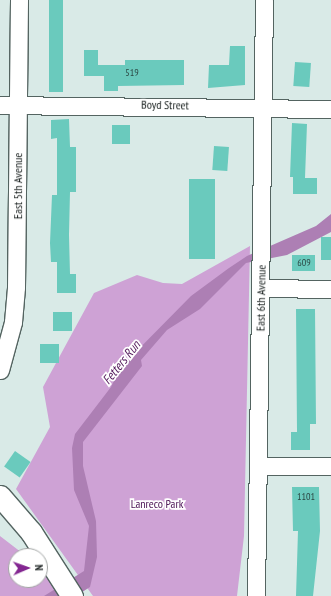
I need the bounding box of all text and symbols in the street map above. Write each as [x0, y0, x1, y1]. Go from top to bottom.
house number: 519 [125, 67, 139, 79]
street label: Boyd Street [141, 97, 189, 113]
street label: East 5th Avenue [11, 153, 25, 219]
house number: 609 [297, 257, 311, 269]
street label: East 6th Avenue [253, 265, 269, 331]
water label: Fetters Run [100, 338, 144, 388]
house number: 1101 [297, 491, 315, 503]
park label: Lanreco Park [131, 497, 183, 511]
north arrow [8, 548, 48, 588]
text: N [32, 564, 46, 571]

